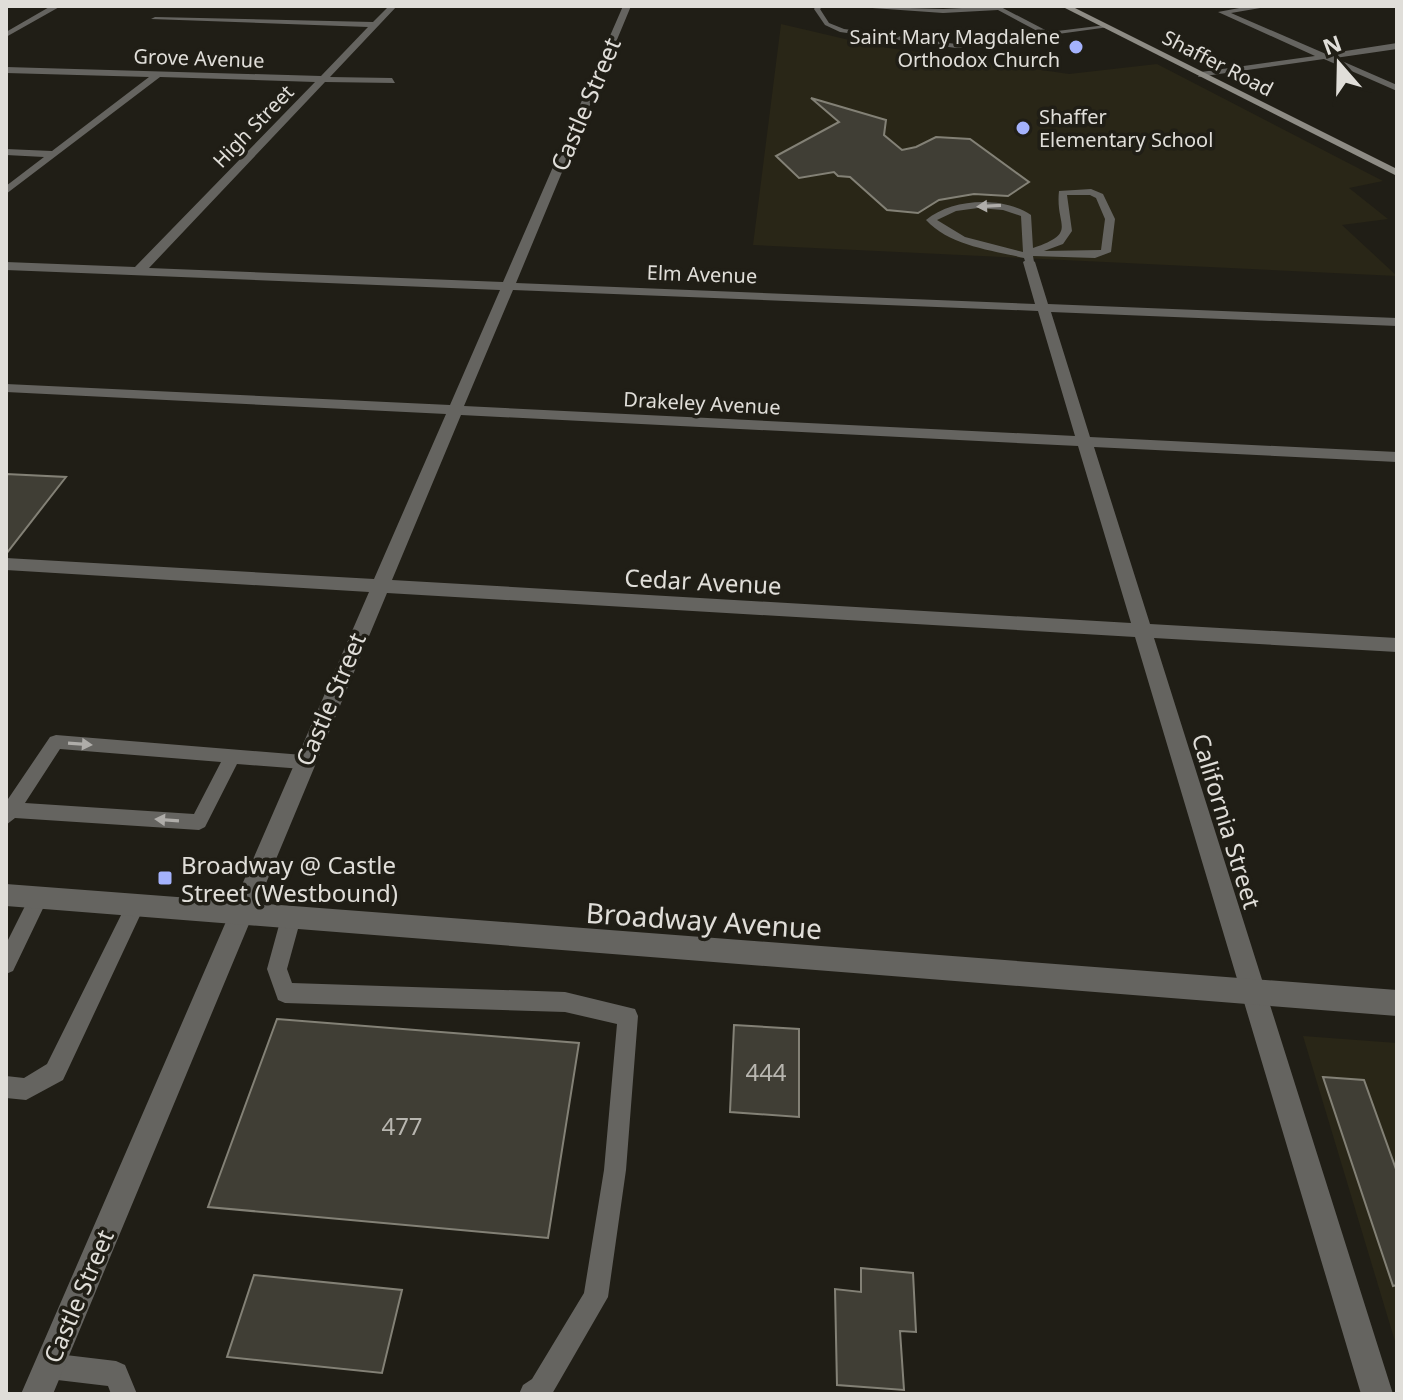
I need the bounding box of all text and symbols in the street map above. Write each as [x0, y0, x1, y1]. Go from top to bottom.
place label: Saint Mary Magdalene Orthodox Church [850, 23, 1060, 73]
street label: Shaffer Road [1158, 23, 1278, 103]
north arrow [1299, 24, 1379, 104]
text: N [1318, 27, 1345, 61]
street label: Castle Street [542, 32, 628, 176]
marker: Saint Mary Magdalene Orthodox Church [1067, 38, 1085, 56]
street label: Grove Avenue [133, 42, 265, 74]
street label: High Street [207, 79, 299, 173]
place label: Shaffer Elementary School [1039, 103, 1213, 153]
marker: Shaffer Elementary School [1014, 119, 1032, 137]
one-way arrow [976, 200, 1001, 213]
street label: Elm Avenue [646, 259, 758, 289]
street label: Drakeley Avenue [623, 385, 781, 421]
street label: Cedar Avenue [624, 560, 782, 602]
street label: Castle Street [287, 627, 373, 771]
street label: California Street [1185, 729, 1269, 913]
one-way arrow [68, 738, 93, 751]
one-way arrow [154, 813, 179, 826]
place label: Broadway @ Castle Street (Westbound) [181, 848, 398, 909]
marker: Broadway @ Castle Street (Westbound) [156, 869, 174, 887]
street label: Broadway Avenue [585, 893, 823, 947]
house number: 444 [745, 1055, 787, 1088]
house number: 477 [381, 1109, 423, 1142]
street label: Castle Street [35, 1224, 121, 1368]

